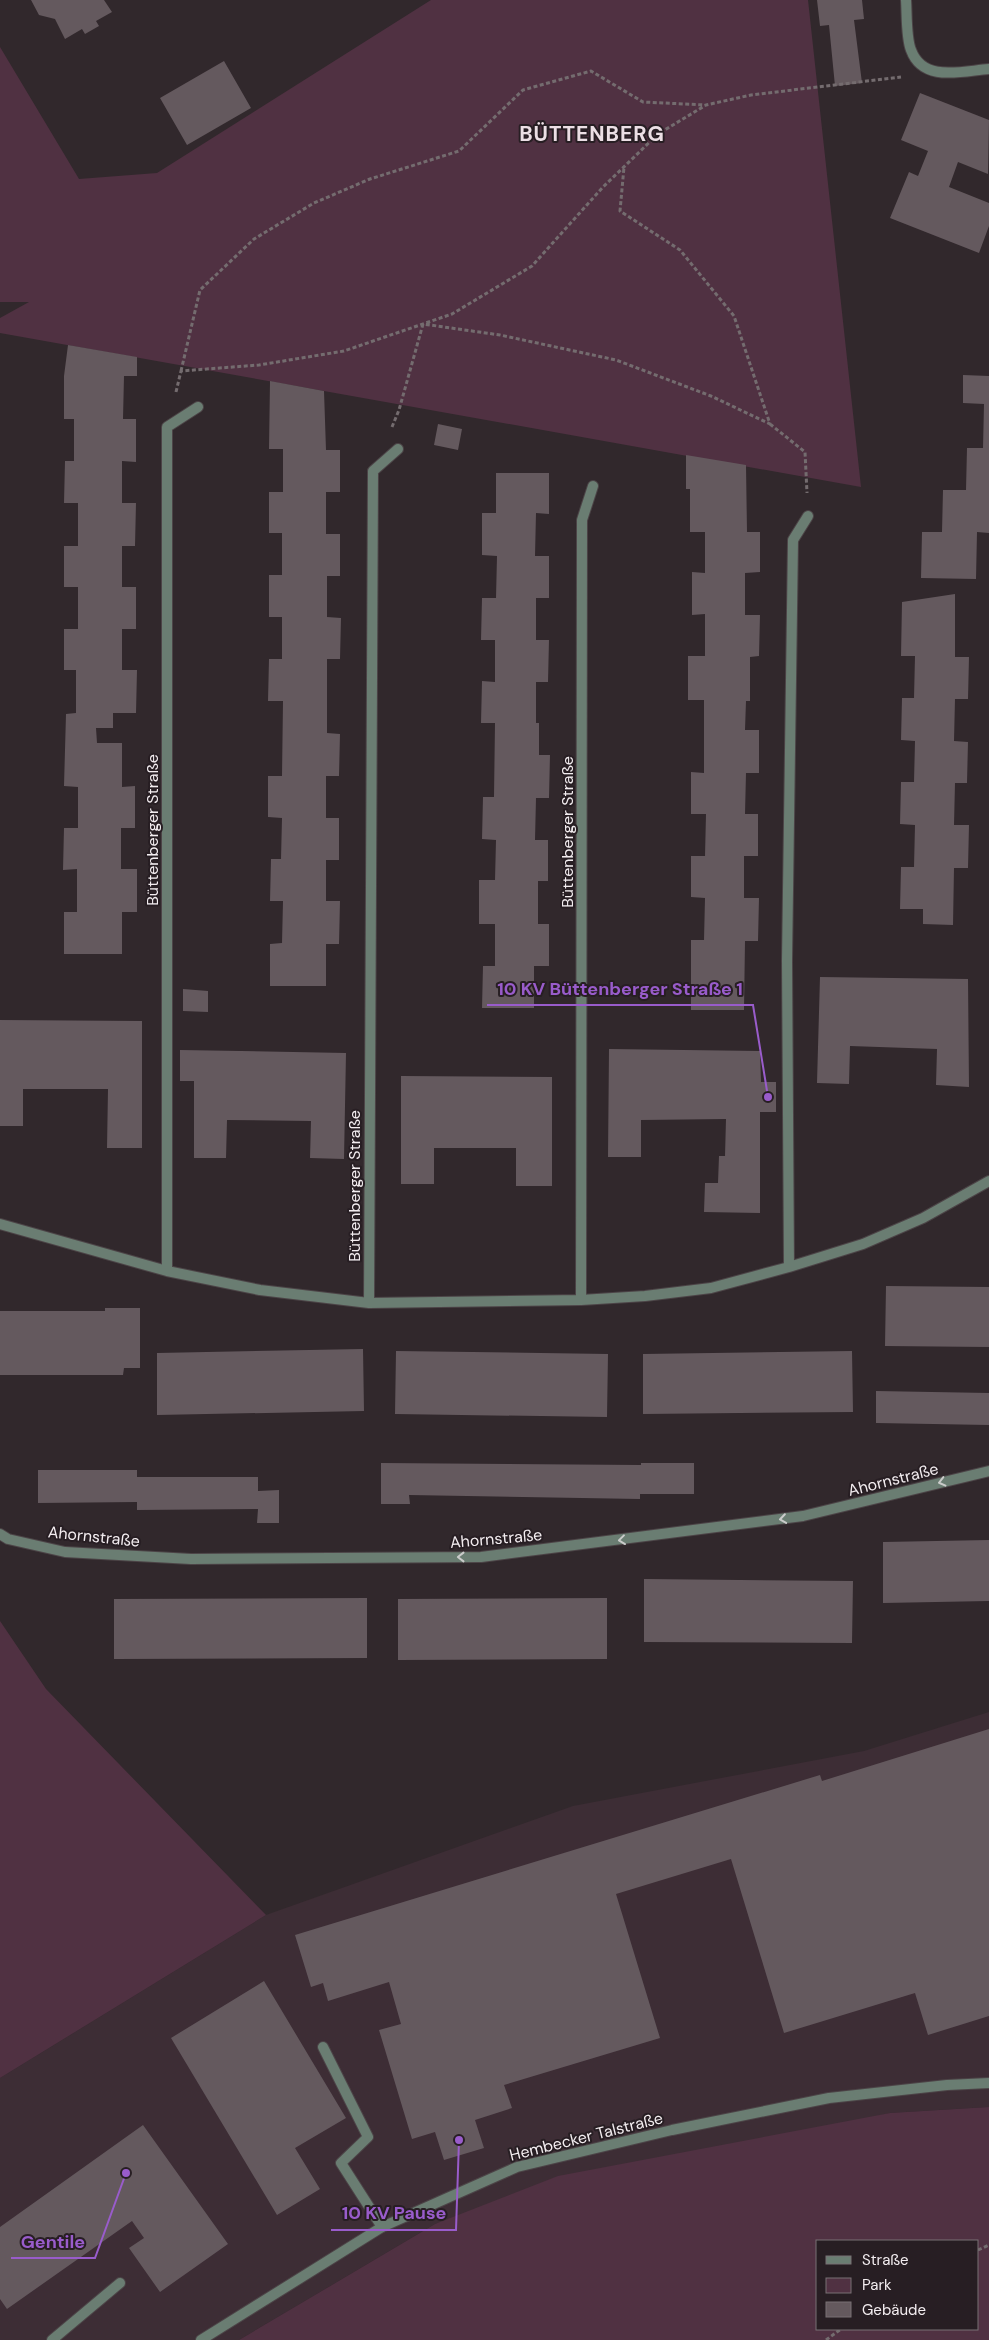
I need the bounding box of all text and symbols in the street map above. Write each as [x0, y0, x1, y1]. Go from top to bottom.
district label: BÜTTENBERG [519, 120, 665, 148]
street label: Büttenberger Straße [142, 754, 163, 906]
street label: Büttenberger Straße [557, 756, 578, 908]
callout: 10 KV Büttenberger Straße 1 [487, 972, 753, 1005]
text: 10 KV Büttenberger Straße 1 [497, 977, 743, 1001]
street label: Büttenberger Straße [344, 1110, 365, 1262]
street label: Ahornstraße [846, 1458, 941, 1501]
one-way arrow [937, 1476, 946, 1487]
one-way arrow [779, 1513, 787, 1524]
street label: Ahornstraße [47, 1521, 141, 1552]
street label: Ahornstraße [449, 1524, 543, 1553]
one-way arrow [618, 1534, 626, 1545]
one-way arrow [457, 1552, 464, 1562]
street label: Hembecker Talstraße [507, 2107, 665, 2166]
callout: 10 KV Pause [331, 2197, 456, 2230]
text: 10 KV Pause [342, 2201, 446, 2225]
callout: Gentile [11, 2225, 95, 2258]
text: Gentile [21, 2230, 85, 2254]
legend [816, 2240, 979, 2330]
text: Straße [862, 2250, 909, 2270]
text: Park [862, 2275, 892, 2295]
text: Gebäude [862, 2300, 926, 2320]

